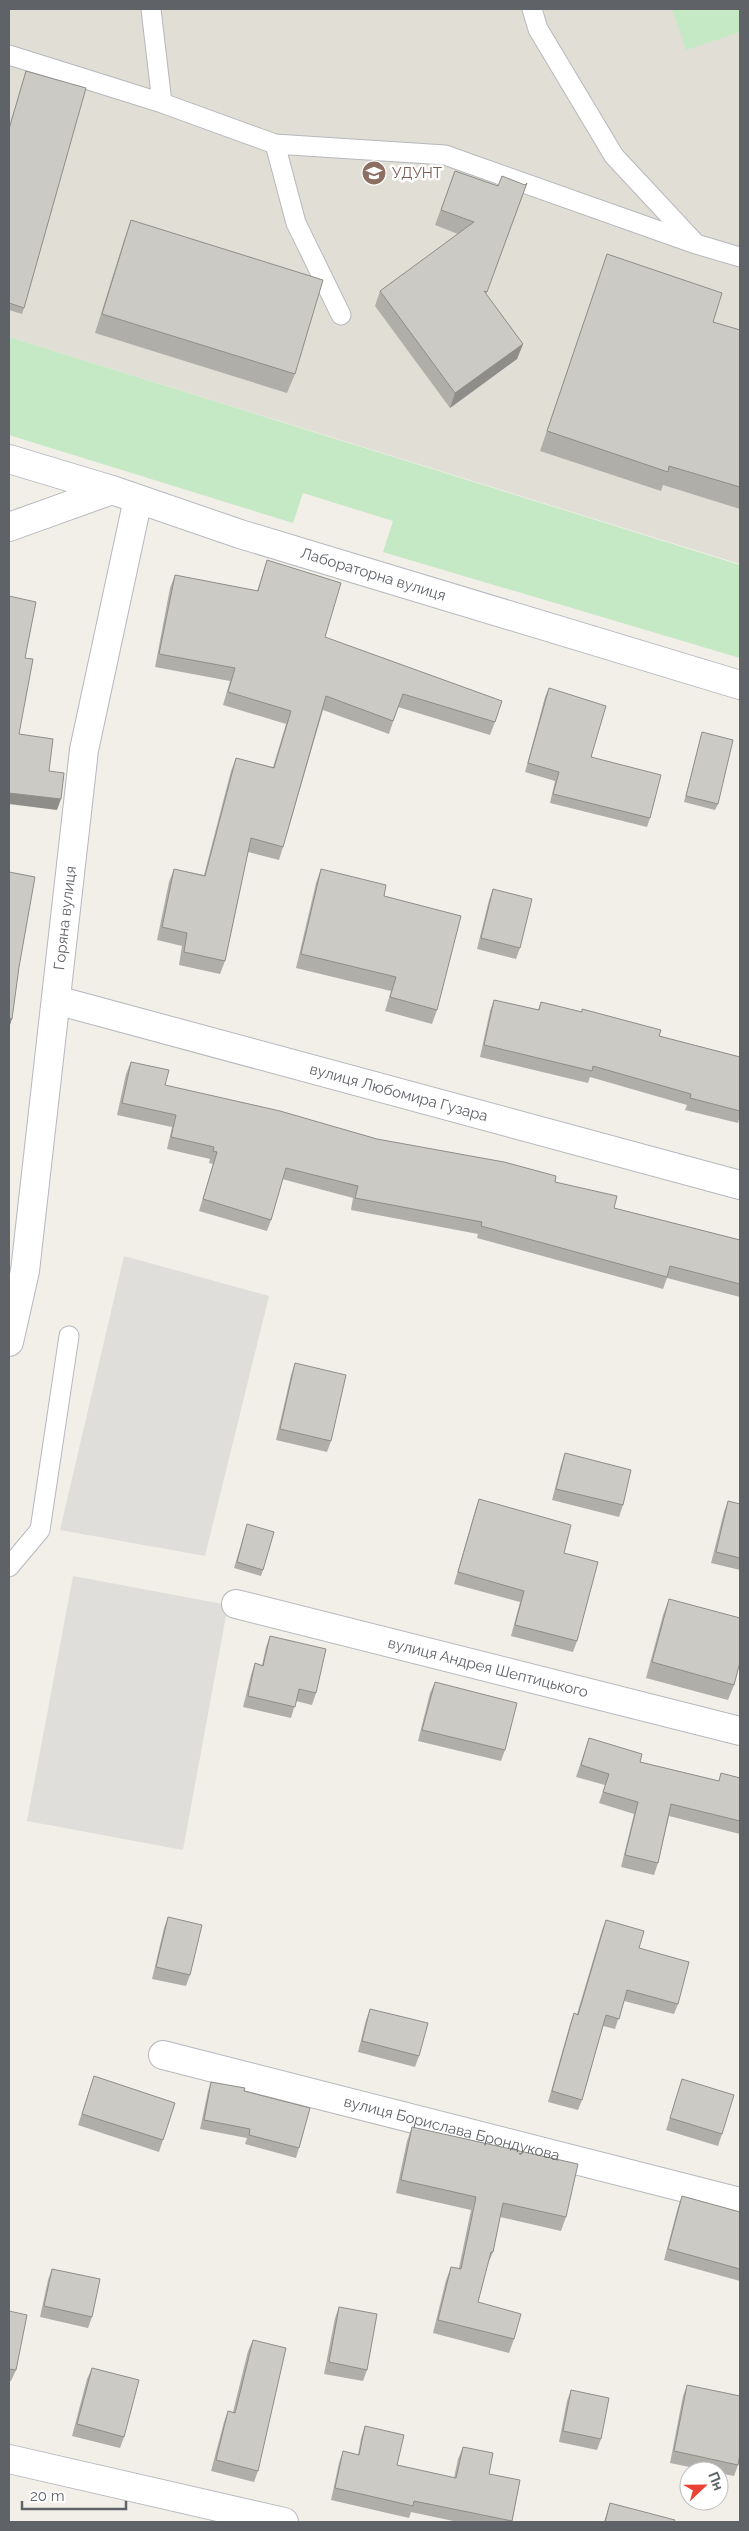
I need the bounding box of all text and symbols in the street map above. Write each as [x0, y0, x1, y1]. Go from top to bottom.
school or university icon: УДУНТ [361, 160, 387, 186]
place label: УДУНТ [392, 164, 442, 182]
street label: Лабораторна вулиця [298, 544, 448, 605]
street label: Горяна вулиця [50, 865, 80, 971]
street label: вулиця Любомира Гузара [308, 1060, 490, 1125]
street label: вулиця Андрея Шептицького [386, 1634, 590, 1701]
street label: вулиця Борислава Брондукова [342, 2092, 562, 2165]
north arrow [679, 2461, 729, 2511]
text: Пн [705, 2469, 727, 2493]
scale bar [22, 2478, 126, 2510]
text: 20 m [30, 2487, 65, 2505]

